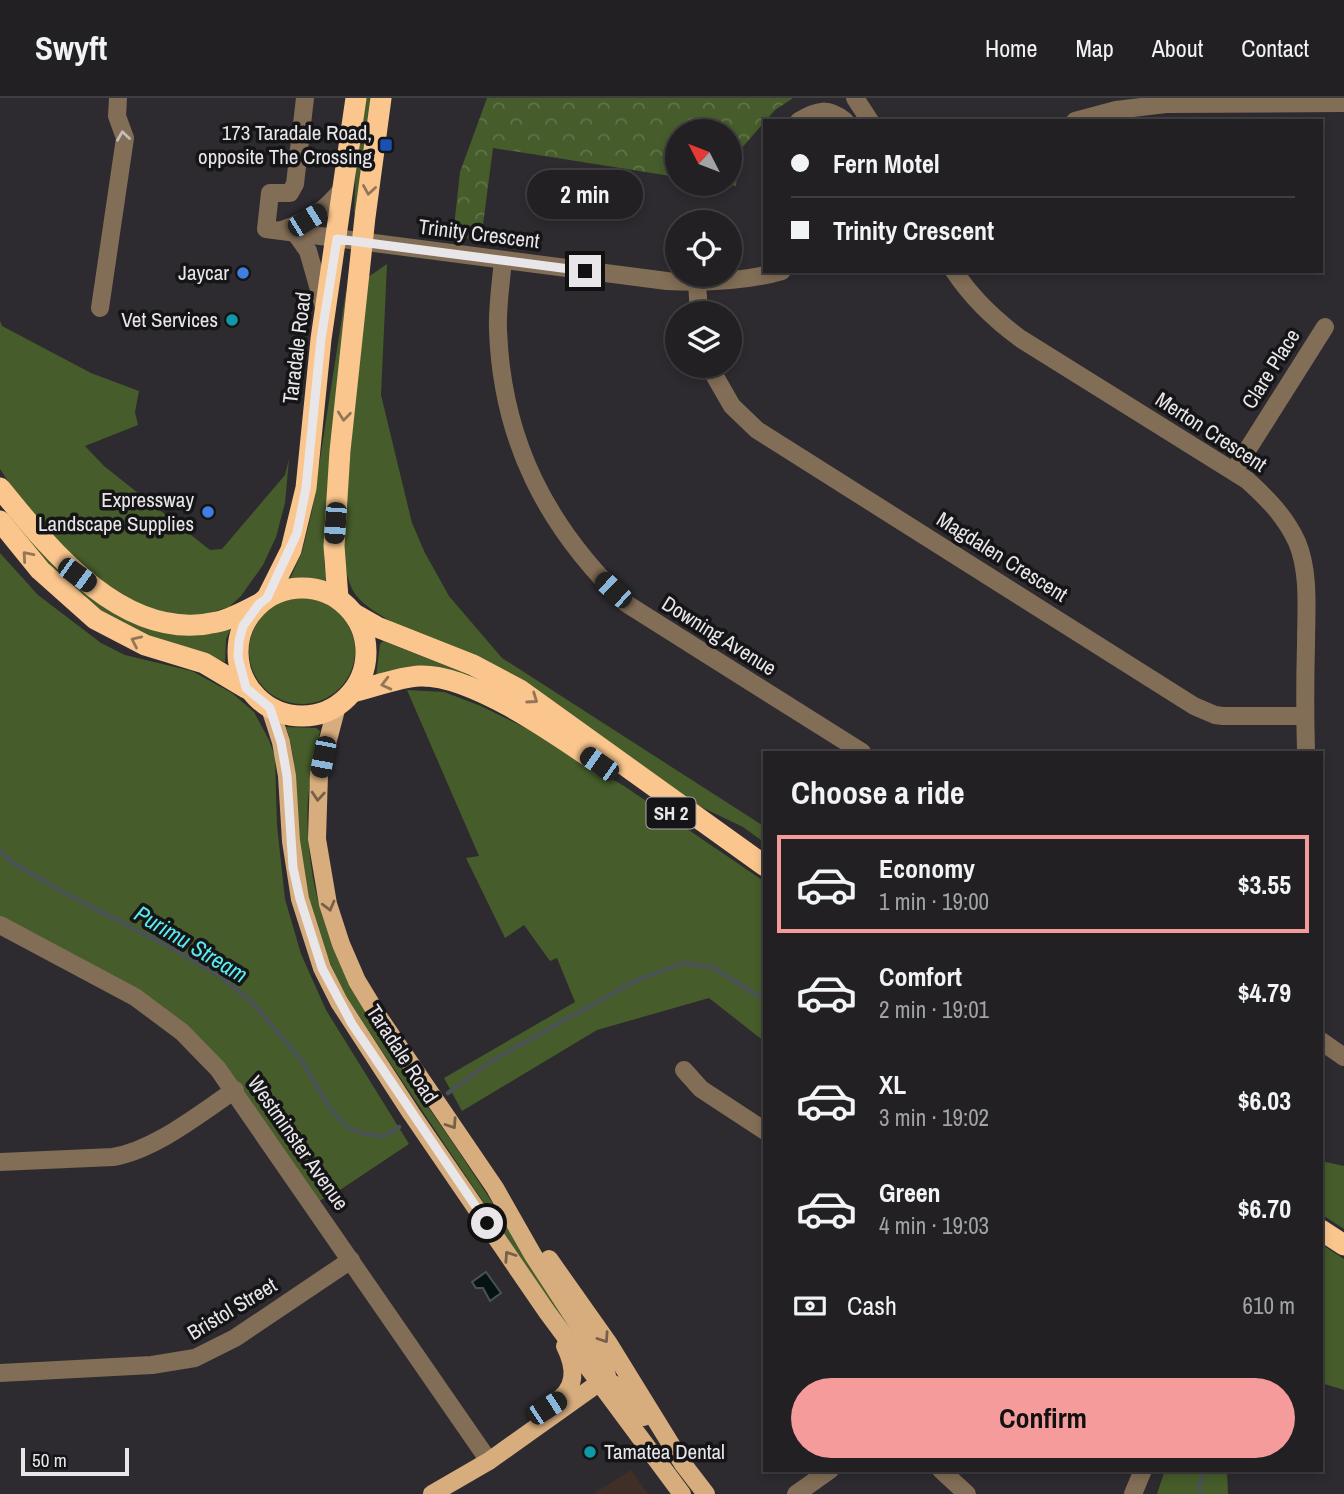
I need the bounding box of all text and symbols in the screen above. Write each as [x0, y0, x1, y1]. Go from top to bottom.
text: Swyft [35, 26, 107, 70]
text: Home [985, 32, 1037, 64]
text: Map [1075, 32, 1114, 64]
text: About [1152, 32, 1203, 64]
text: Contact [1241, 32, 1309, 64]
place label: 173 Taradale Road, opposite The Crossing [198, 118, 372, 171]
north arrow [665, 119, 742, 196]
map controls [665, 119, 742, 378]
one-way arrow [115, 130, 130, 141]
marker: 173 Taradale Road, opposite The Crossing [378, 137, 394, 153]
text: Fern Motel [833, 146, 940, 181]
callout: 2 min [527, 170, 643, 218]
text: 2 min [560, 179, 610, 210]
one-way arrow [362, 184, 377, 196]
car [284, 200, 331, 240]
button: locate [665, 210, 742, 287]
street label: Trinity Crescent [417, 212, 542, 255]
text: Trinity Crescent [833, 213, 994, 248]
route end [569, 255, 601, 287]
place label: Jaycar [178, 258, 229, 287]
marker: Jaycar [235, 265, 251, 281]
street label: Taradale Road [275, 290, 318, 405]
button: layers [665, 301, 742, 378]
place label: Vet Services [121, 305, 218, 334]
marker: Vet Services [224, 312, 240, 328]
street label: Clare Place [1235, 323, 1306, 414]
street label: Merton Crescent [1150, 385, 1273, 479]
one-way arrow [336, 410, 351, 422]
place label: Expressway Landscape Supplies [38, 485, 194, 538]
car [324, 501, 347, 545]
marker: Expressway Landscape Supplies [200, 504, 216, 520]
street label: Magdalen Crescent [931, 505, 1073, 609]
one-way arrow [23, 551, 36, 564]
car [54, 554, 101, 596]
car [591, 568, 636, 612]
street label: Downing Avenue [656, 589, 782, 682]
one-way arrow [131, 635, 143, 649]
one-way arrow [380, 676, 392, 690]
one-way arrow [525, 691, 538, 703]
car [309, 734, 338, 780]
car [576, 743, 623, 785]
text: Choose a ride [791, 771, 965, 814]
one-way arrow [311, 790, 326, 801]
road number: SH 2 [646, 798, 696, 828]
text: Economy [879, 851, 975, 886]
icon: car [795, 853, 858, 916]
text: $3.55 [1238, 867, 1291, 902]
text: 1 min · 19:00 [879, 886, 989, 917]
water label: Purimu Stream [129, 898, 254, 990]
one-way arrow [321, 900, 335, 912]
text: Comfort [879, 959, 962, 994]
icon: car [795, 961, 858, 1024]
text: $4.79 [1238, 975, 1291, 1010]
text: 2 min · 19:01 [879, 994, 989, 1025]
street label: Taradale Road [360, 999, 445, 1109]
text: XL [879, 1067, 906, 1102]
icon: car [795, 1069, 858, 1132]
street label: Westminster Avenue [241, 1070, 356, 1216]
text: $6.03 [1238, 1083, 1291, 1118]
text: 3 min · 19:02 [879, 1102, 989, 1133]
one-way arrow [443, 1116, 456, 1129]
text: Green [879, 1175, 941, 1210]
icon: car [795, 1177, 858, 1240]
text: $6.70 [1238, 1191, 1291, 1226]
route start [471, 1207, 503, 1239]
text: 4 min · 19:03 [879, 1210, 989, 1241]
one-way arrow [504, 1250, 517, 1263]
street label: Bristol Street [182, 1270, 282, 1347]
icon: cash [791, 1287, 829, 1325]
text: Cash [847, 1288, 897, 1323]
text: 610 m [1243, 1290, 1295, 1321]
one-way arrow [596, 1330, 609, 1343]
button: Confirm [791, 1378, 1295, 1458]
car [524, 1388, 571, 1428]
place label: Tamatea Dental [604, 1437, 725, 1466]
marker: Tamatea Dental [582, 1444, 598, 1460]
scale bar [21, 1445, 130, 1477]
text: 50 m [32, 1447, 67, 1473]

